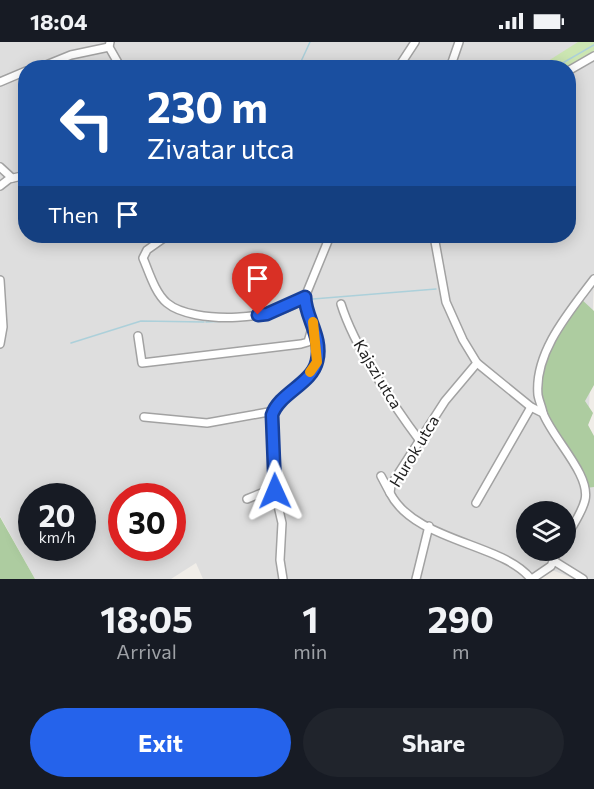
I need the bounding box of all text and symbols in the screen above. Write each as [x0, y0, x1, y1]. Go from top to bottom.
text: 18:04 [30, 8, 88, 35]
text: 230 m [147, 80, 268, 132]
icon: left [48, 84, 126, 162]
text: Zivatar utca [147, 132, 294, 165]
icon: arrive [111, 198, 144, 231]
text: Then [48, 201, 99, 228]
pin [232, 253, 283, 315]
icon: arrive [241, 262, 274, 295]
street label: Kajszi utca [350, 336, 406, 412]
street label: Hurok utca [385, 412, 442, 490]
position arrow [243, 459, 307, 523]
speed limit sign: 30 [108, 483, 186, 561]
text: 20 [39, 496, 75, 533]
map controls [516, 501, 576, 561]
button: layers [516, 501, 576, 561]
text: km/h [39, 528, 75, 546]
text: 18:05 [100, 596, 193, 640]
text: 1 [302, 596, 318, 640]
text: 290 [427, 596, 494, 640]
text: Arrival [116, 639, 177, 663]
text: min [293, 639, 327, 663]
text: m [452, 639, 469, 663]
button: Exit [30, 708, 291, 777]
button: Share [303, 708, 564, 777]

